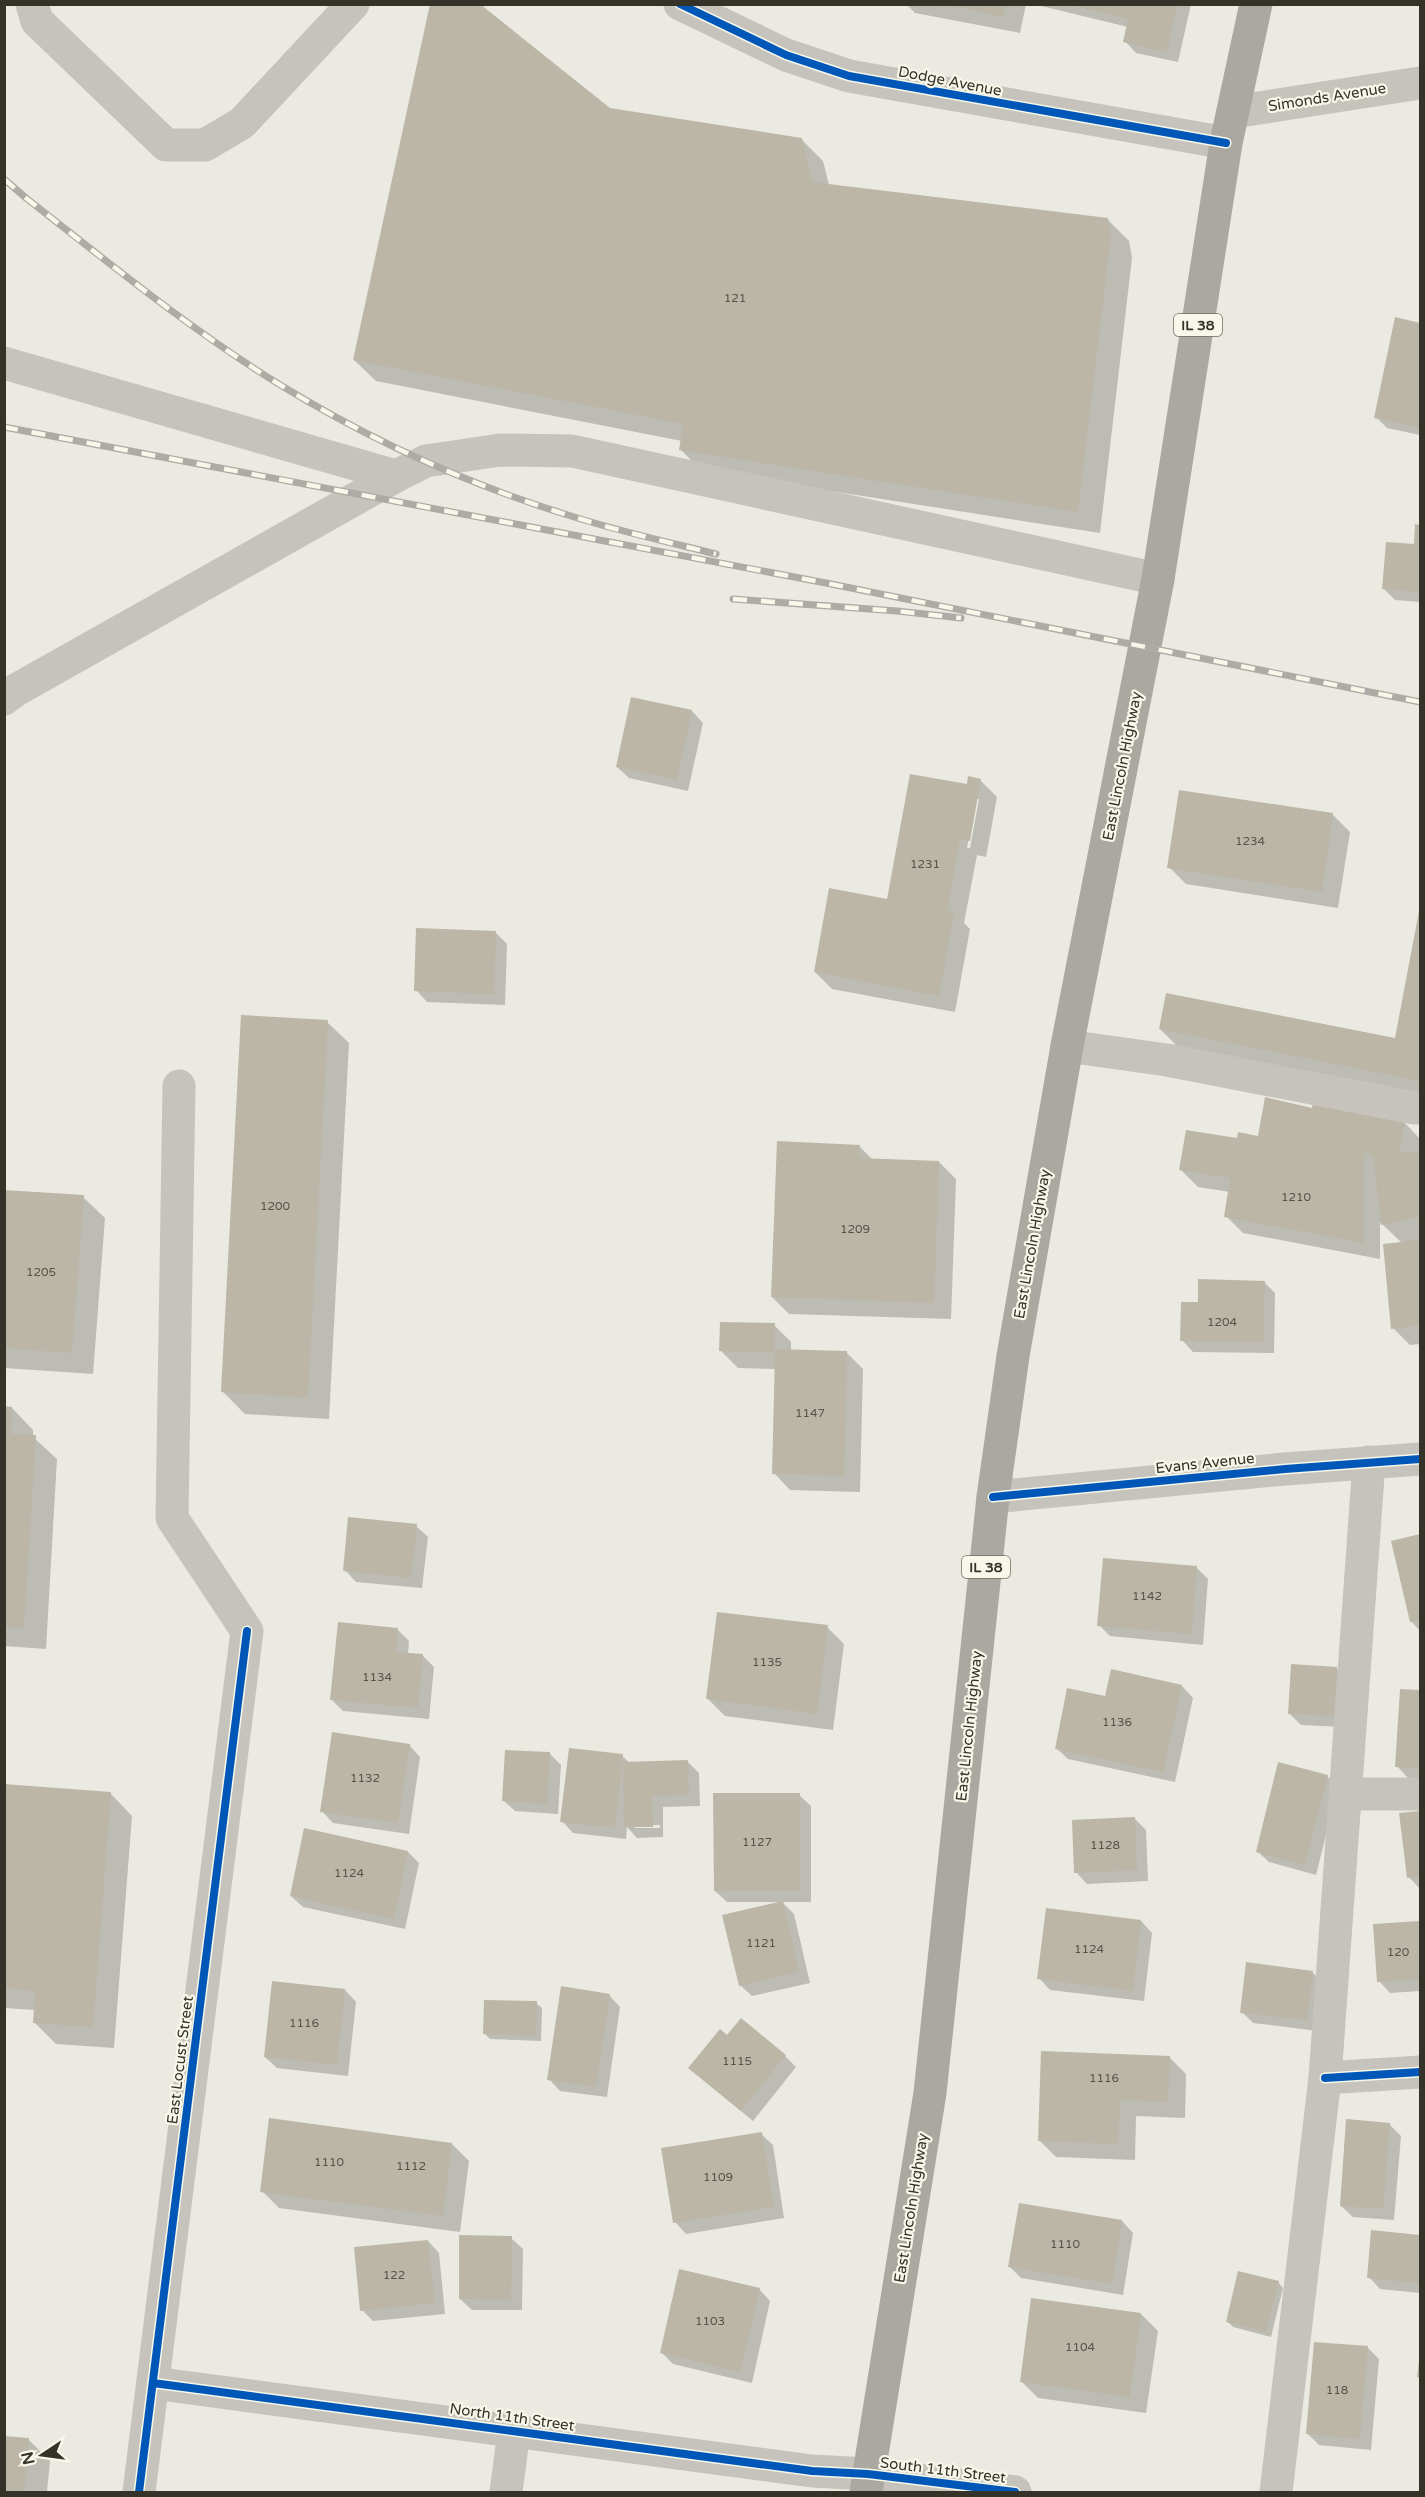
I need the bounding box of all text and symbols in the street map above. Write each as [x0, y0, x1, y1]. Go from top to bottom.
street label: Dodge Avenue [897, 62, 1003, 100]
street label: Simonds Avenue [1267, 79, 1387, 115]
house number: 121 [724, 291, 746, 305]
road number: IL 38 [1174, 314, 1222, 336]
street label: East Lincoln Highway [1099, 690, 1145, 842]
house number: 1234 [1235, 834, 1266, 848]
house number: 1231 [910, 857, 940, 871]
street label: East Lincoln Highway [1010, 1168, 1054, 1320]
house number: 1210 [1281, 1190, 1312, 1204]
house number: 1200 [260, 1199, 291, 1213]
house number: 1209 [840, 1222, 870, 1236]
house number: 1205 [26, 1265, 56, 1279]
house number: 1204 [1207, 1315, 1238, 1329]
house number: 1147 [795, 1406, 825, 1420]
street label: Evans Avenue [1155, 1449, 1255, 1477]
road number: IL 38 [962, 1556, 1010, 1578]
house number: 1142 [1132, 1589, 1162, 1603]
street label: East Lincoln Highway [952, 1650, 986, 1802]
house number: 1135 [752, 1655, 782, 1669]
house number: 1134 [362, 1670, 393, 1684]
house number: 1136 [1102, 1715, 1132, 1729]
house number: 1132 [350, 1771, 380, 1785]
house number: 1127 [742, 1835, 772, 1849]
house number: 1128 [1090, 1838, 1120, 1852]
house number: 1124 [334, 1866, 365, 1880]
house number: 1121 [746, 1936, 776, 1950]
house number: 1124 [1074, 1942, 1105, 1956]
house number: 120 [1387, 1945, 1410, 1959]
street label: East Locust Street [163, 1995, 197, 2125]
house number: 1116 [289, 2016, 319, 2030]
house number: 1115 [722, 2054, 752, 2068]
house number: 1116 [1089, 2071, 1119, 2085]
street label: East Lincoln Highway [890, 2132, 932, 2284]
house number: 1110 [314, 2155, 345, 2169]
house number: 1112 [396, 2159, 426, 2173]
house number: 1109 [703, 2170, 733, 2184]
house number: 1110 [1050, 2237, 1081, 2251]
house number: 122 [383, 2268, 405, 2282]
house number: 1103 [695, 2314, 725, 2328]
house number: 1104 [1065, 2340, 1096, 2354]
house number: 118 [1326, 2383, 1348, 2397]
street label: North 11th Street [448, 2399, 576, 2435]
north arrow [12, 2425, 72, 2485]
text: N [17, 2450, 40, 2467]
street label: South 11th Street [879, 2453, 1007, 2487]

